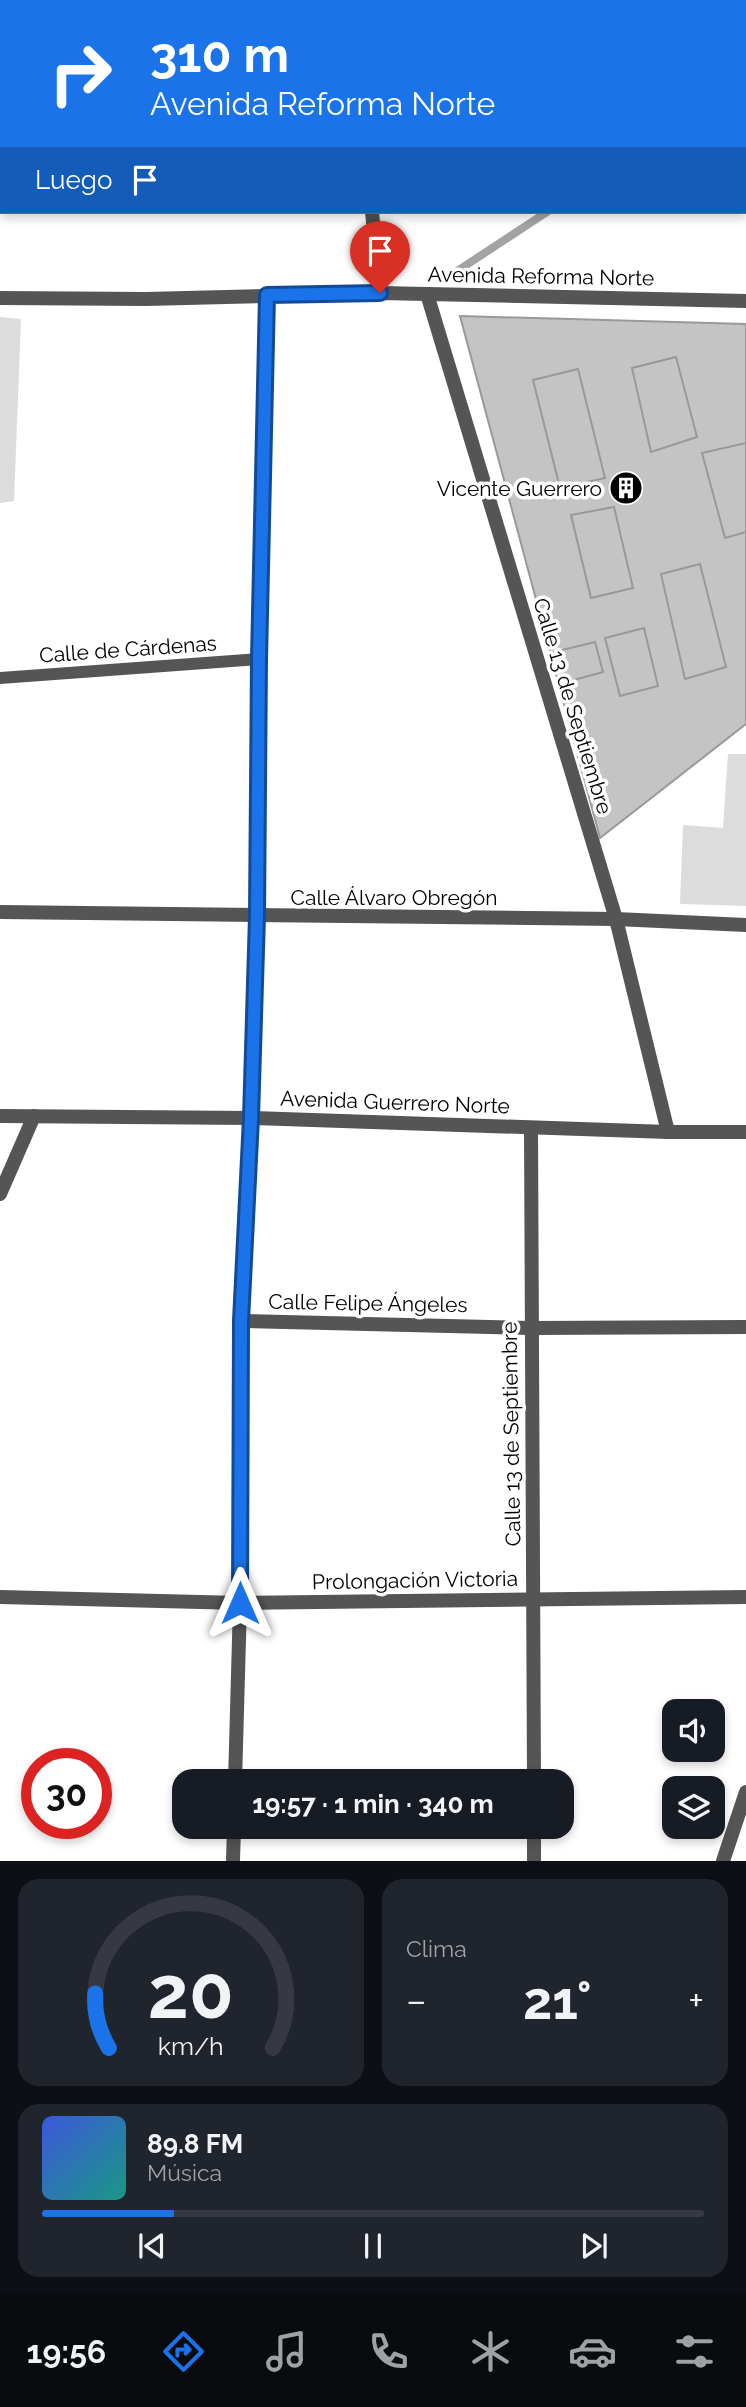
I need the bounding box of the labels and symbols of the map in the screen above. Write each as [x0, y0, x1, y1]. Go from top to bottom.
pin [350, 221, 410, 293]
street label: Avenida Reforma Norte [428, 262, 654, 290]
building icon: Vicente Guerrero [607, 469, 645, 507]
place label: Vicente Guerrero [437, 476, 602, 501]
street label: Calle 13 de Septiembre [528, 595, 618, 817]
street label: Calle de Cárdenas [38, 630, 218, 668]
street label: Calle Álvaro Obregón [291, 885, 497, 910]
street label: Avenida Guerrero Norte [280, 1085, 510, 1119]
street label: Calle Felipe Ángeles [268, 1289, 468, 1317]
street label: Calle 13 de Septiembre [497, 1321, 525, 1547]
position arrow [203, 1566, 277, 1640]
street label: Prolongación Victoria [312, 1566, 518, 1594]
speed limit sign: 30 [21, 1748, 112, 1839]

